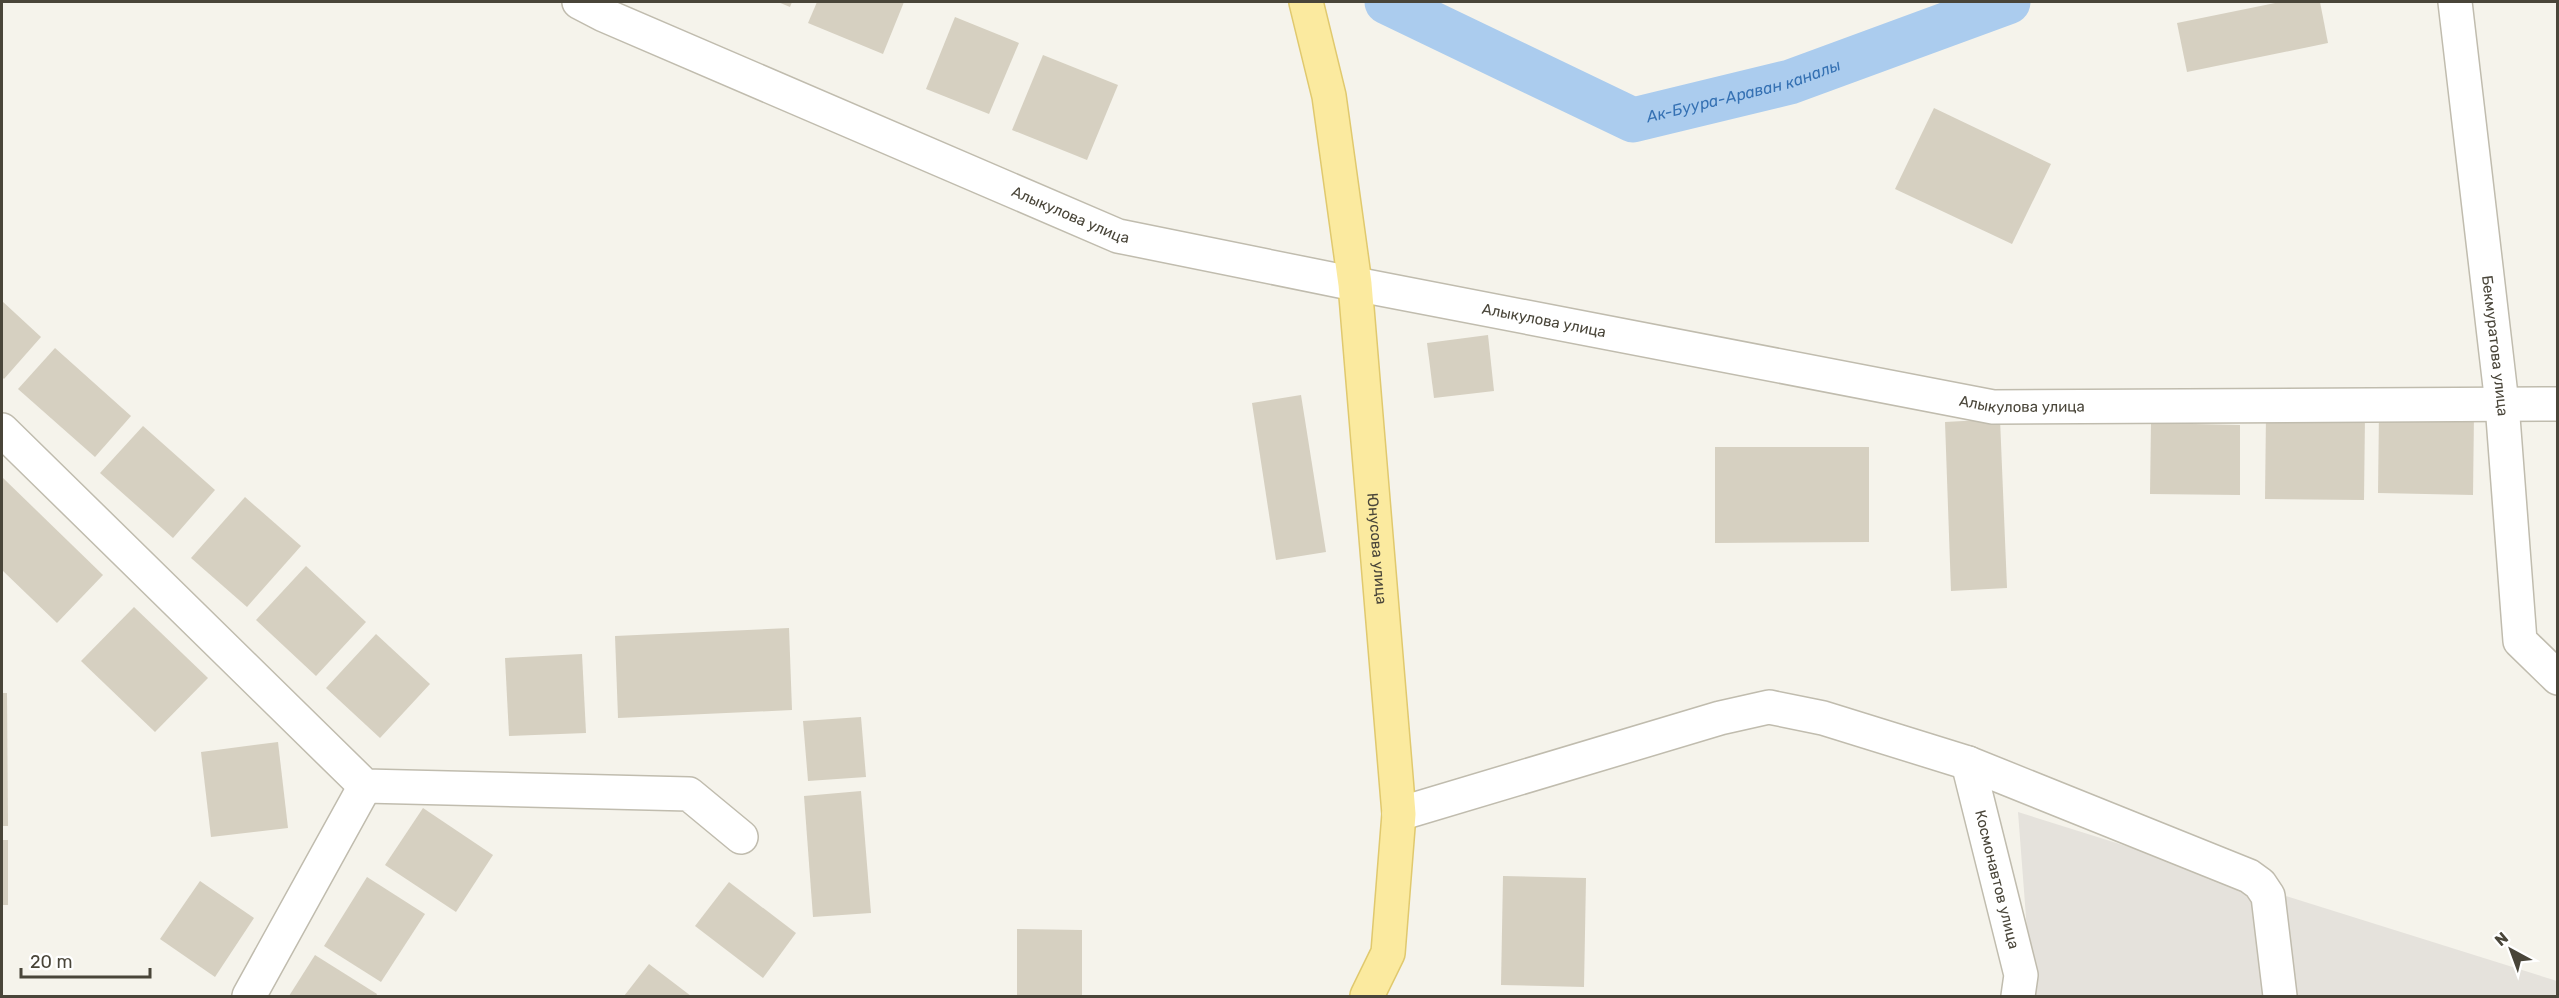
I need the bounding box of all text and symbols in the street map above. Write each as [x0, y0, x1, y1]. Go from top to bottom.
water label: Ак-Буура-Араван каналы [1643, 55, 1843, 126]
street label: Алыкулова улица [1009, 182, 1131, 247]
street label: Бекмуратова улица [2478, 274, 2512, 417]
street label: Алыкулова улица [1480, 300, 1608, 341]
street label: Алыкулова улица [1958, 392, 2085, 416]
street label: Юнусова улица [1363, 492, 1391, 605]
street label: Космонавтов улица [1971, 808, 2023, 951]
north arrow [2481, 920, 2541, 980]
text: N [2491, 928, 2512, 950]
scale bar [21, 941, 150, 979]
text: 20 m [30, 951, 72, 973]

